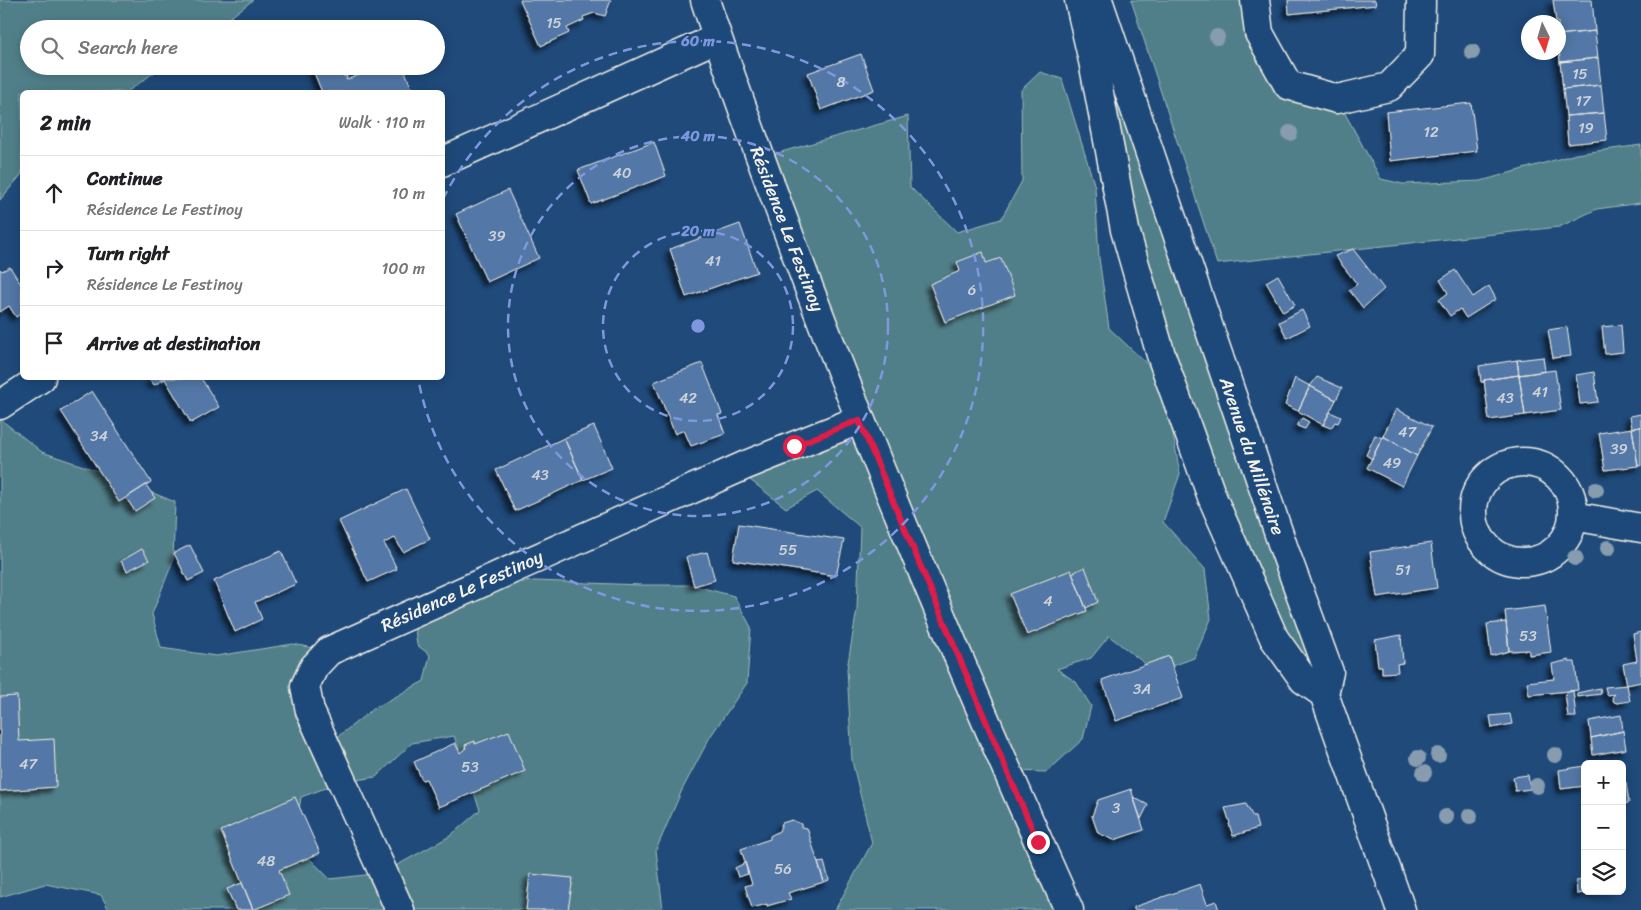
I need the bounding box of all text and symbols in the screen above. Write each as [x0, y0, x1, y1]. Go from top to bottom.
house number: 15 [546, 10, 562, 36]
north arrow [1521, 15, 1566, 60]
search box [20, 20, 445, 75]
text: 60 m [680, 28, 715, 54]
text: Search here [78, 31, 178, 64]
icon: search [38, 34, 66, 62]
house number: 15 [1572, 61, 1588, 87]
house number: 8 [836, 69, 846, 95]
house number: 17 [1575, 88, 1592, 114]
text: 2 min [40, 104, 91, 142]
text: Walk · 110 m [339, 108, 425, 137]
house number: 19 [1578, 115, 1594, 141]
house number: 12 [1423, 119, 1439, 145]
text: 40 m [680, 123, 716, 149]
street label: Résidence Le Festinoy [741, 142, 834, 317]
house number: 40 [613, 160, 631, 186]
text: Continue [87, 162, 163, 195]
icon: ahead [40, 179, 68, 207]
text: 10 m [392, 179, 425, 208]
text: Résidence Le Festinoy [87, 195, 243, 224]
text: 20 m [680, 218, 715, 244]
house number: 39 [488, 223, 506, 249]
text: Turn right [87, 237, 169, 270]
house number: 41 [705, 248, 721, 274]
icon: right [40, 254, 68, 282]
text: 100 m [381, 254, 425, 283]
text: Résidence Le Festinoy [87, 270, 243, 299]
house number: 6 [968, 277, 976, 303]
centre of rings [689, 317, 707, 335]
text: Arrive at destination [87, 327, 260, 360]
icon: arrive [40, 329, 68, 357]
street label: Avenue du Millénaire [1210, 372, 1294, 539]
house number: 41 [1532, 379, 1548, 405]
house number: 42 [679, 385, 697, 411]
house number: 43 [1496, 385, 1514, 411]
house number: 47 [1398, 419, 1417, 445]
house number: 34 [90, 423, 108, 449]
route start [783, 435, 806, 458]
house number: 39 [1610, 436, 1628, 462]
house number: 49 [1383, 450, 1401, 476]
house number: 43 [531, 462, 549, 488]
house number: 55 [779, 537, 797, 563]
street label: Résidence Le Festinoy [376, 541, 549, 641]
house number: 51 [1395, 557, 1411, 583]
house number: 4 [1043, 588, 1053, 614]
house number: 53 [1519, 623, 1537, 649]
house number: 3A [1133, 676, 1151, 702]
house number: 47 [19, 751, 38, 777]
house number: 53 [461, 754, 479, 780]
map controls [1581, 760, 1626, 895]
button: + [1581, 760, 1626, 805]
house number: 3 [1112, 795, 1120, 821]
button: − [1581, 805, 1626, 850]
route end [1027, 831, 1050, 854]
house number: 48 [257, 848, 275, 874]
button: layers [1581, 850, 1626, 895]
house number: 56 [774, 856, 792, 882]

